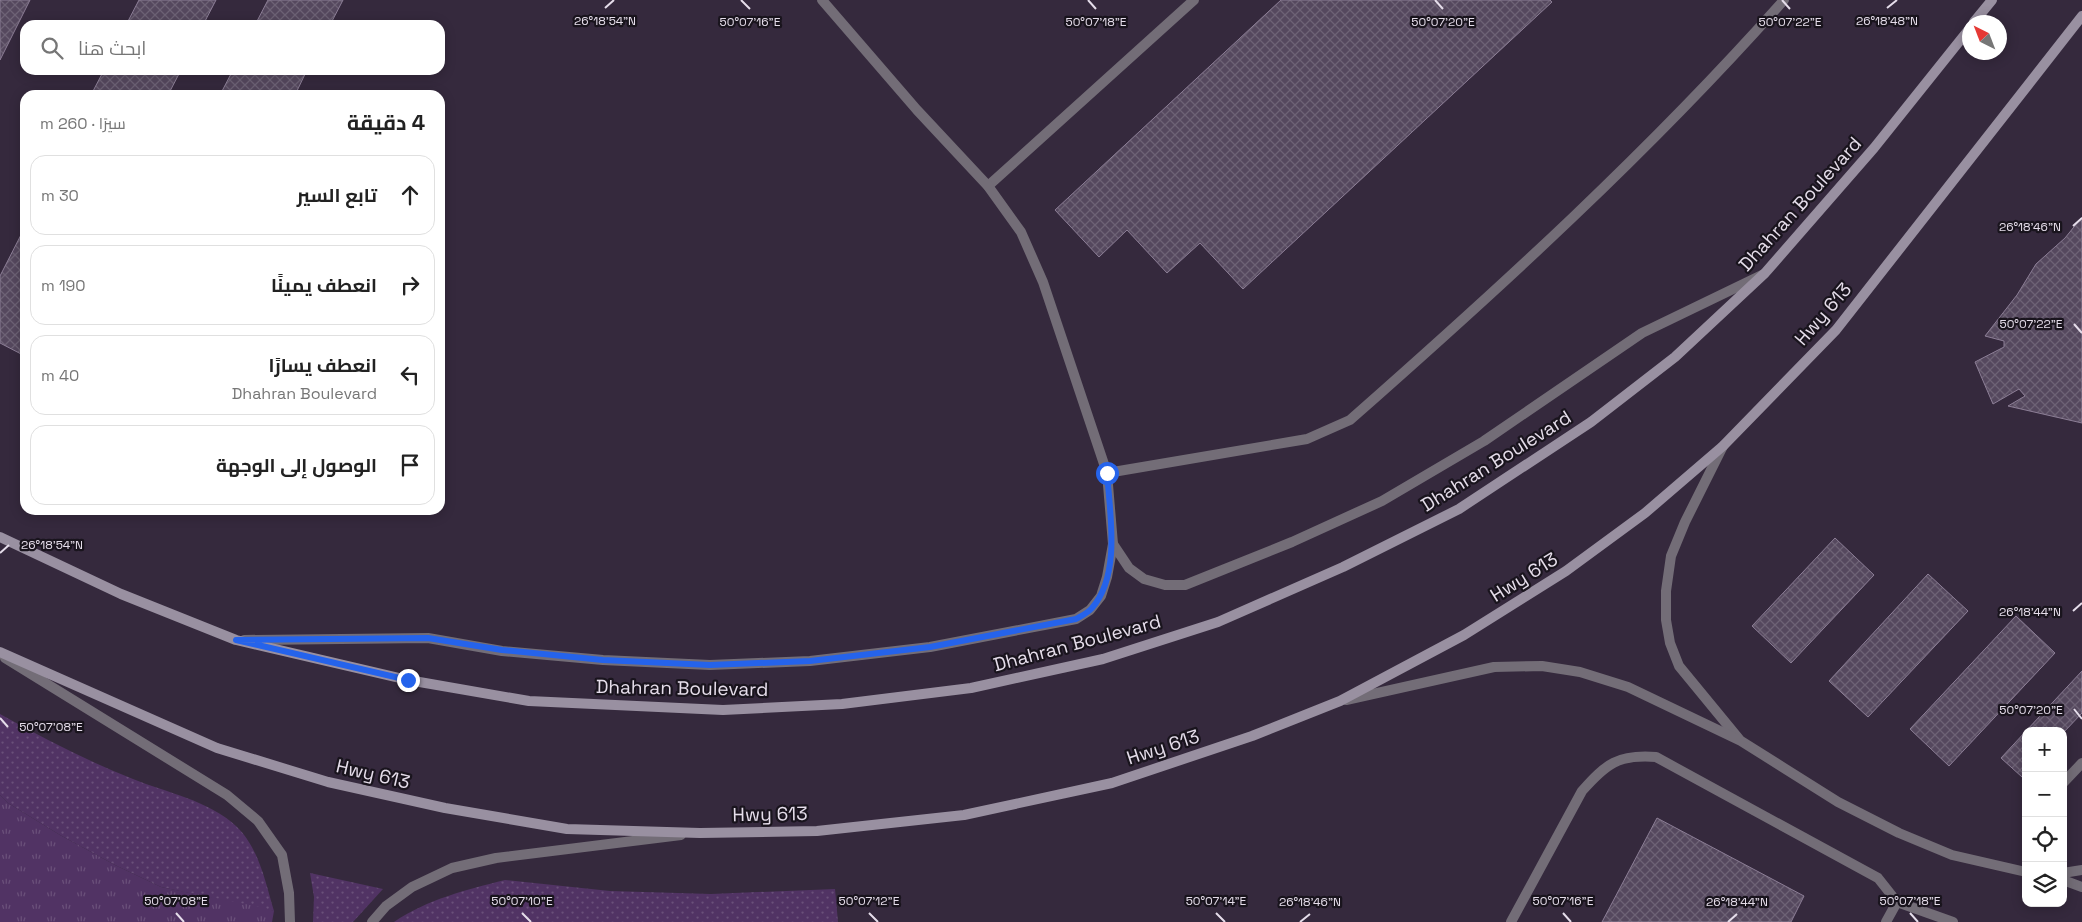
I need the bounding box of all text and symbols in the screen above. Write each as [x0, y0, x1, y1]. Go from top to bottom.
text: 26°18'54"N [574, 13, 636, 29]
text: 26°18'48"N [1856, 13, 1918, 29]
text: 50°07'16"E [720, 14, 781, 30]
text: 50°07'18"E [1065, 14, 1127, 30]
text: 50°07'20"E [1411, 14, 1475, 30]
text: 50°07'22"E [1758, 14, 1822, 30]
north arrow [1962, 15, 2007, 60]
search box [20, 20, 445, 75]
icon: search [38, 34, 66, 62]
text: ابحث هنا [78, 36, 146, 61]
text: 4 دقيقة [347, 109, 425, 136]
text: سيرًا · 260 m [40, 113, 126, 134]
street label: Dhahran Boulevard [1733, 132, 1867, 276]
icon: ahead [396, 181, 424, 209]
text: تابع السير [297, 183, 377, 208]
text: 30 m [41, 185, 79, 206]
text: 26°18'46"N [1999, 219, 2061, 235]
icon: right [396, 271, 424, 299]
text: انعطف يمينًا [271, 273, 377, 298]
text: 190 m [41, 275, 86, 296]
street label: Hwy 613 [1789, 277, 1857, 351]
text: 50°07'22"E [1999, 316, 2063, 332]
text: انعطف يسارًا [269, 353, 377, 378]
icon: left [396, 361, 424, 389]
text: 40 m [41, 365, 79, 386]
text: Dhahran Boulevard [232, 383, 377, 404]
street label: Dhahran Boulevard [1416, 405, 1576, 517]
icon: arrive [396, 451, 424, 479]
text: الوصول إلى الوجهة [216, 453, 377, 478]
route start [1096, 462, 1119, 485]
text: 26°18'54"N [21, 537, 83, 553]
street label: Hwy 613 [1485, 546, 1563, 608]
text: 26°18'44"N [1999, 604, 2061, 620]
street label: Dhahran Boulevard [990, 609, 1164, 677]
route end [397, 669, 420, 692]
street label: Dhahran Boulevard [596, 674, 768, 702]
text: 50°07'20"E [1999, 702, 2063, 718]
text: 50°07'08"E [19, 719, 83, 735]
street label: Hwy 613 [1123, 723, 1203, 771]
map controls [2022, 727, 2067, 907]
button: + [2022, 727, 2067, 772]
street label: Hwy 613 [334, 753, 412, 795]
button: − [2022, 772, 2067, 817]
street label: Hwy 613 [732, 801, 808, 827]
button: locate [2022, 817, 2067, 862]
button: layers [2022, 862, 2067, 907]
text: 50°07'08"E [144, 893, 208, 909]
text: 50°07'10"E [491, 893, 553, 909]
text: 50°07'12"E [839, 893, 900, 909]
text: 50°07'14"E [1186, 893, 1247, 909]
text: 50°07'16"E [1533, 893, 1594, 909]
text: 50°07'18"E [1879, 893, 1941, 909]
text: 26°18'46"N [1279, 894, 1341, 910]
text: 26°18'44"N [1706, 894, 1768, 910]

